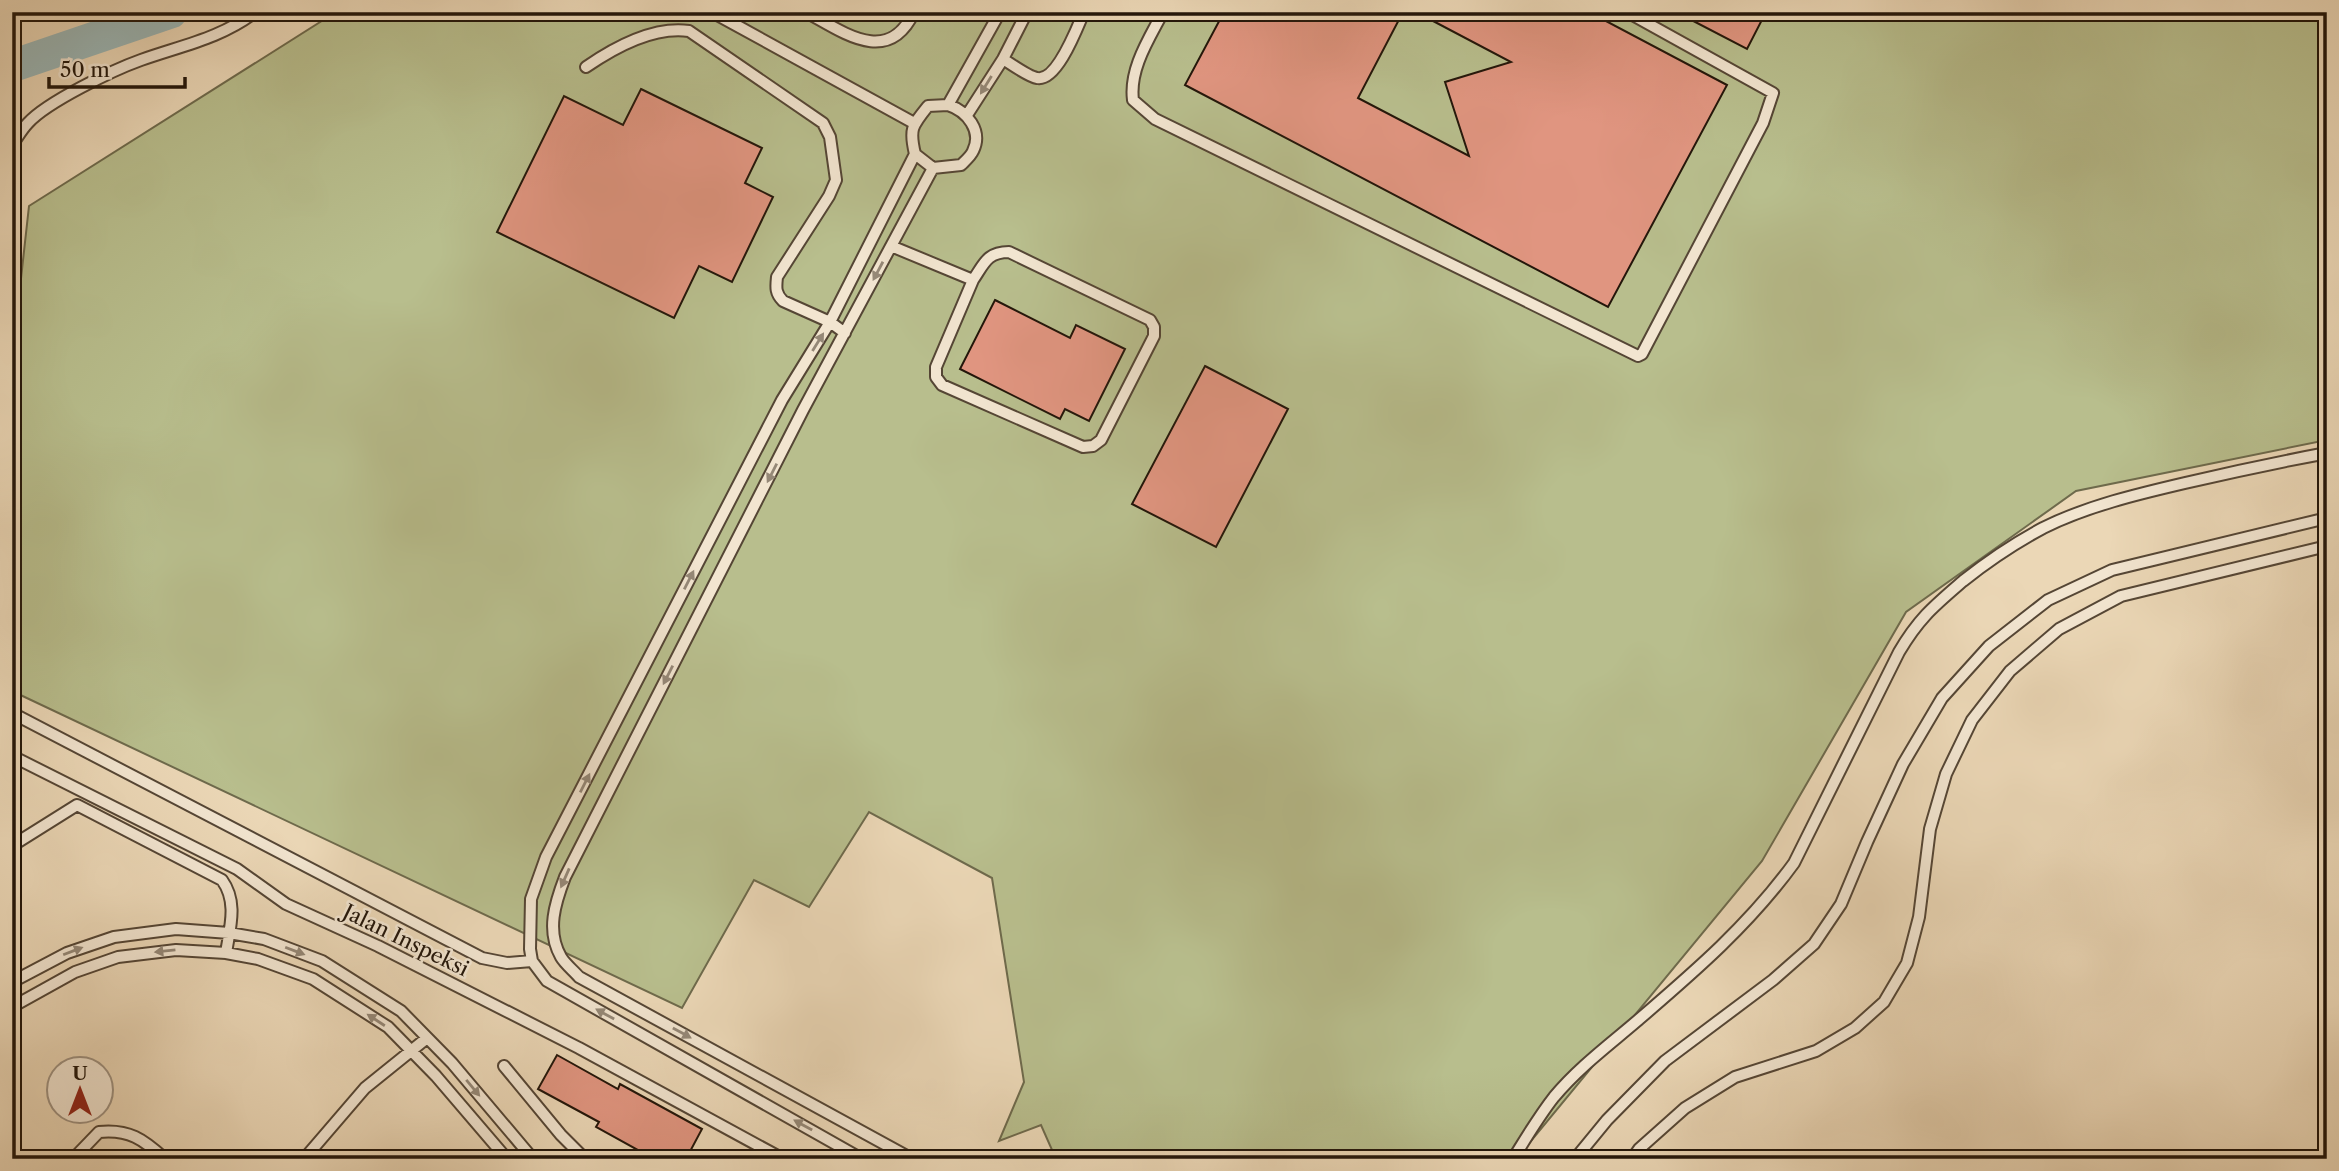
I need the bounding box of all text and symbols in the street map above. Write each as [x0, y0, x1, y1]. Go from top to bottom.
scale bar [49, 46, 186, 90]
text: 50 m [60, 57, 110, 82]
one-way arrow [979, 76, 992, 95]
one-way arrow [872, 262, 884, 281]
one-way arrow [812, 332, 824, 351]
one-way arrow [766, 463, 778, 483]
one-way arrow [683, 571, 695, 590]
one-way arrow [662, 665, 673, 685]
one-way arrow [578, 772, 590, 792]
one-way arrow [559, 868, 571, 888]
street label: Jalan Inspeksi [336, 897, 473, 981]
one-way arrow [284, 945, 305, 956]
one-way arrow [63, 946, 84, 957]
one-way arrow [154, 946, 176, 957]
one-way arrow [595, 1008, 614, 1020]
one-way arrow [367, 1014, 386, 1027]
one-way arrow [672, 1027, 692, 1039]
north arrow [46, 1056, 116, 1126]
text: U [72, 1062, 88, 1085]
one-way arrow [465, 1079, 480, 1096]
one-way arrow [793, 1119, 812, 1131]

